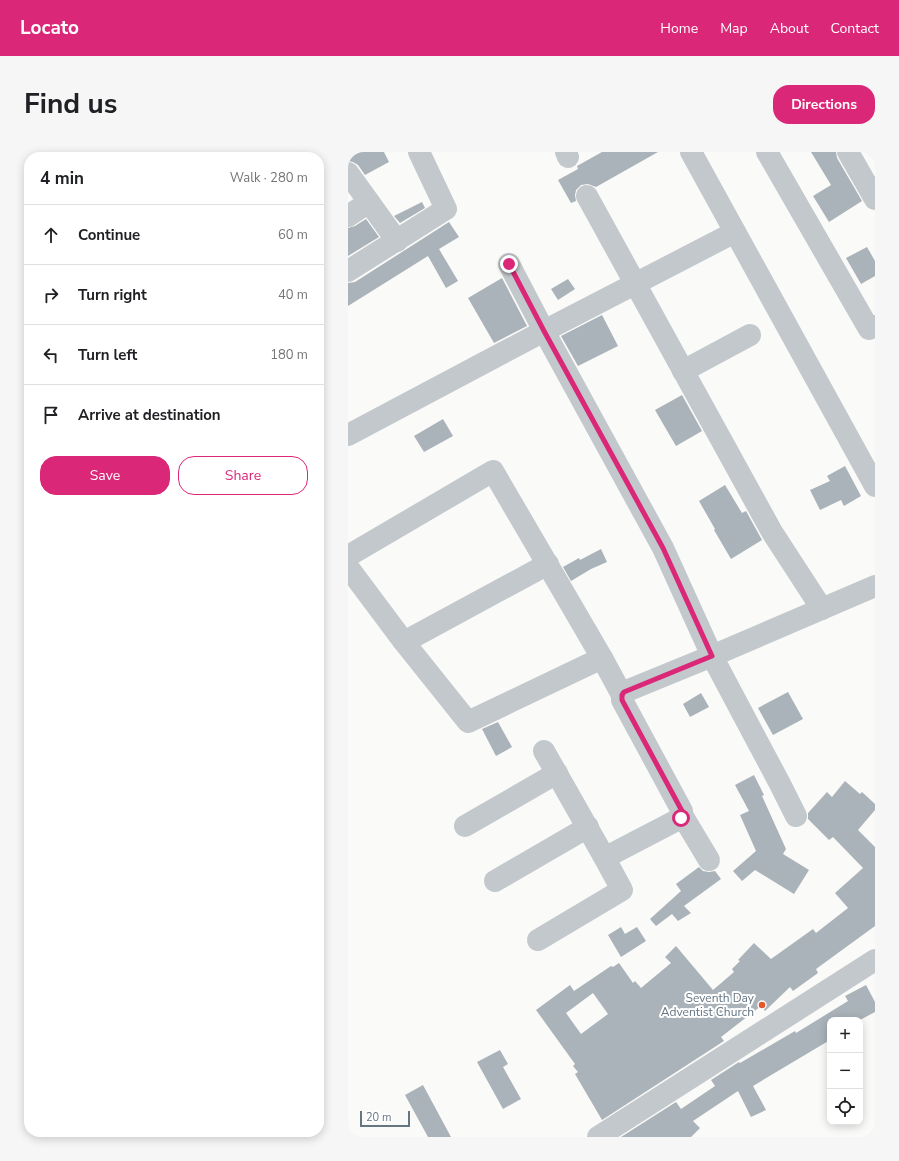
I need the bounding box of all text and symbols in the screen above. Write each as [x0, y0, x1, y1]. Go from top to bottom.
text: Locato [20, 15, 79, 41]
text: Home [660, 19, 698, 38]
text: Map [720, 19, 748, 38]
text: About [770, 19, 809, 38]
text: Contact [831, 19, 879, 38]
text: Find us [24, 85, 118, 123]
button: Directions [773, 85, 875, 124]
text: 4 min [40, 167, 84, 190]
text: Walk · 280 m [230, 169, 308, 187]
icon: ahead [40, 224, 62, 246]
text: Continue [78, 225, 140, 245]
text: 60 m [278, 226, 308, 244]
route end [500, 255, 518, 273]
icon: right [40, 284, 62, 306]
text: Turn right [78, 285, 147, 305]
text: 40 m [278, 286, 308, 304]
icon: left [40, 344, 62, 366]
text: Turn left [78, 345, 137, 365]
text: 180 m [270, 346, 308, 364]
icon: arrive [40, 404, 62, 426]
text: Arrive at destination [78, 405, 221, 425]
button: Save [40, 456, 170, 495]
button: Share [178, 456, 308, 495]
route start [672, 809, 690, 827]
place label: Seventh Day Adventist Church [661, 990, 755, 1020]
marker: Seventh Day Adventist Church [757, 1000, 767, 1010]
map controls [827, 1017, 863, 1125]
button: + [827, 1017, 863, 1053]
button: − [827, 1053, 863, 1089]
button: locate [827, 1089, 863, 1125]
scale bar [360, 1109, 410, 1128]
text: 20 m [366, 1110, 391, 1125]

